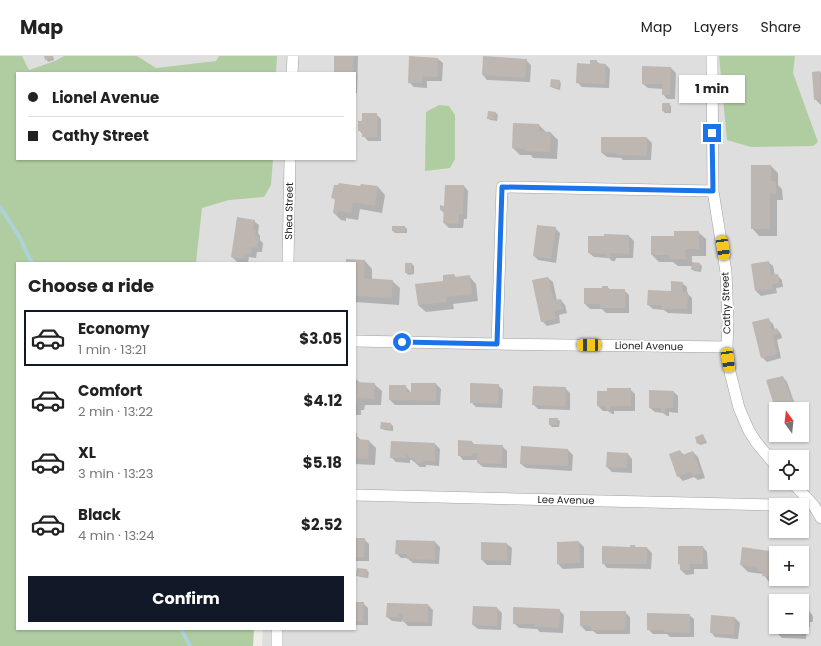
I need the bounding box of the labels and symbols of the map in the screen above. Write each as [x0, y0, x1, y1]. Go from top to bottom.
callout: 1 min [679, 75, 745, 103]
route end [703, 124, 721, 142]
street label: Shea Street [281, 182, 297, 240]
car [715, 235, 731, 261]
street label: Cathy Street [717, 271, 735, 334]
route start [393, 333, 411, 351]
street label: Lionel Avenue [615, 338, 683, 354]
car [577, 339, 601, 351]
car [720, 347, 736, 373]
north arrow [769, 402, 809, 442]
street label: Lee Avenue [537, 492, 595, 508]

